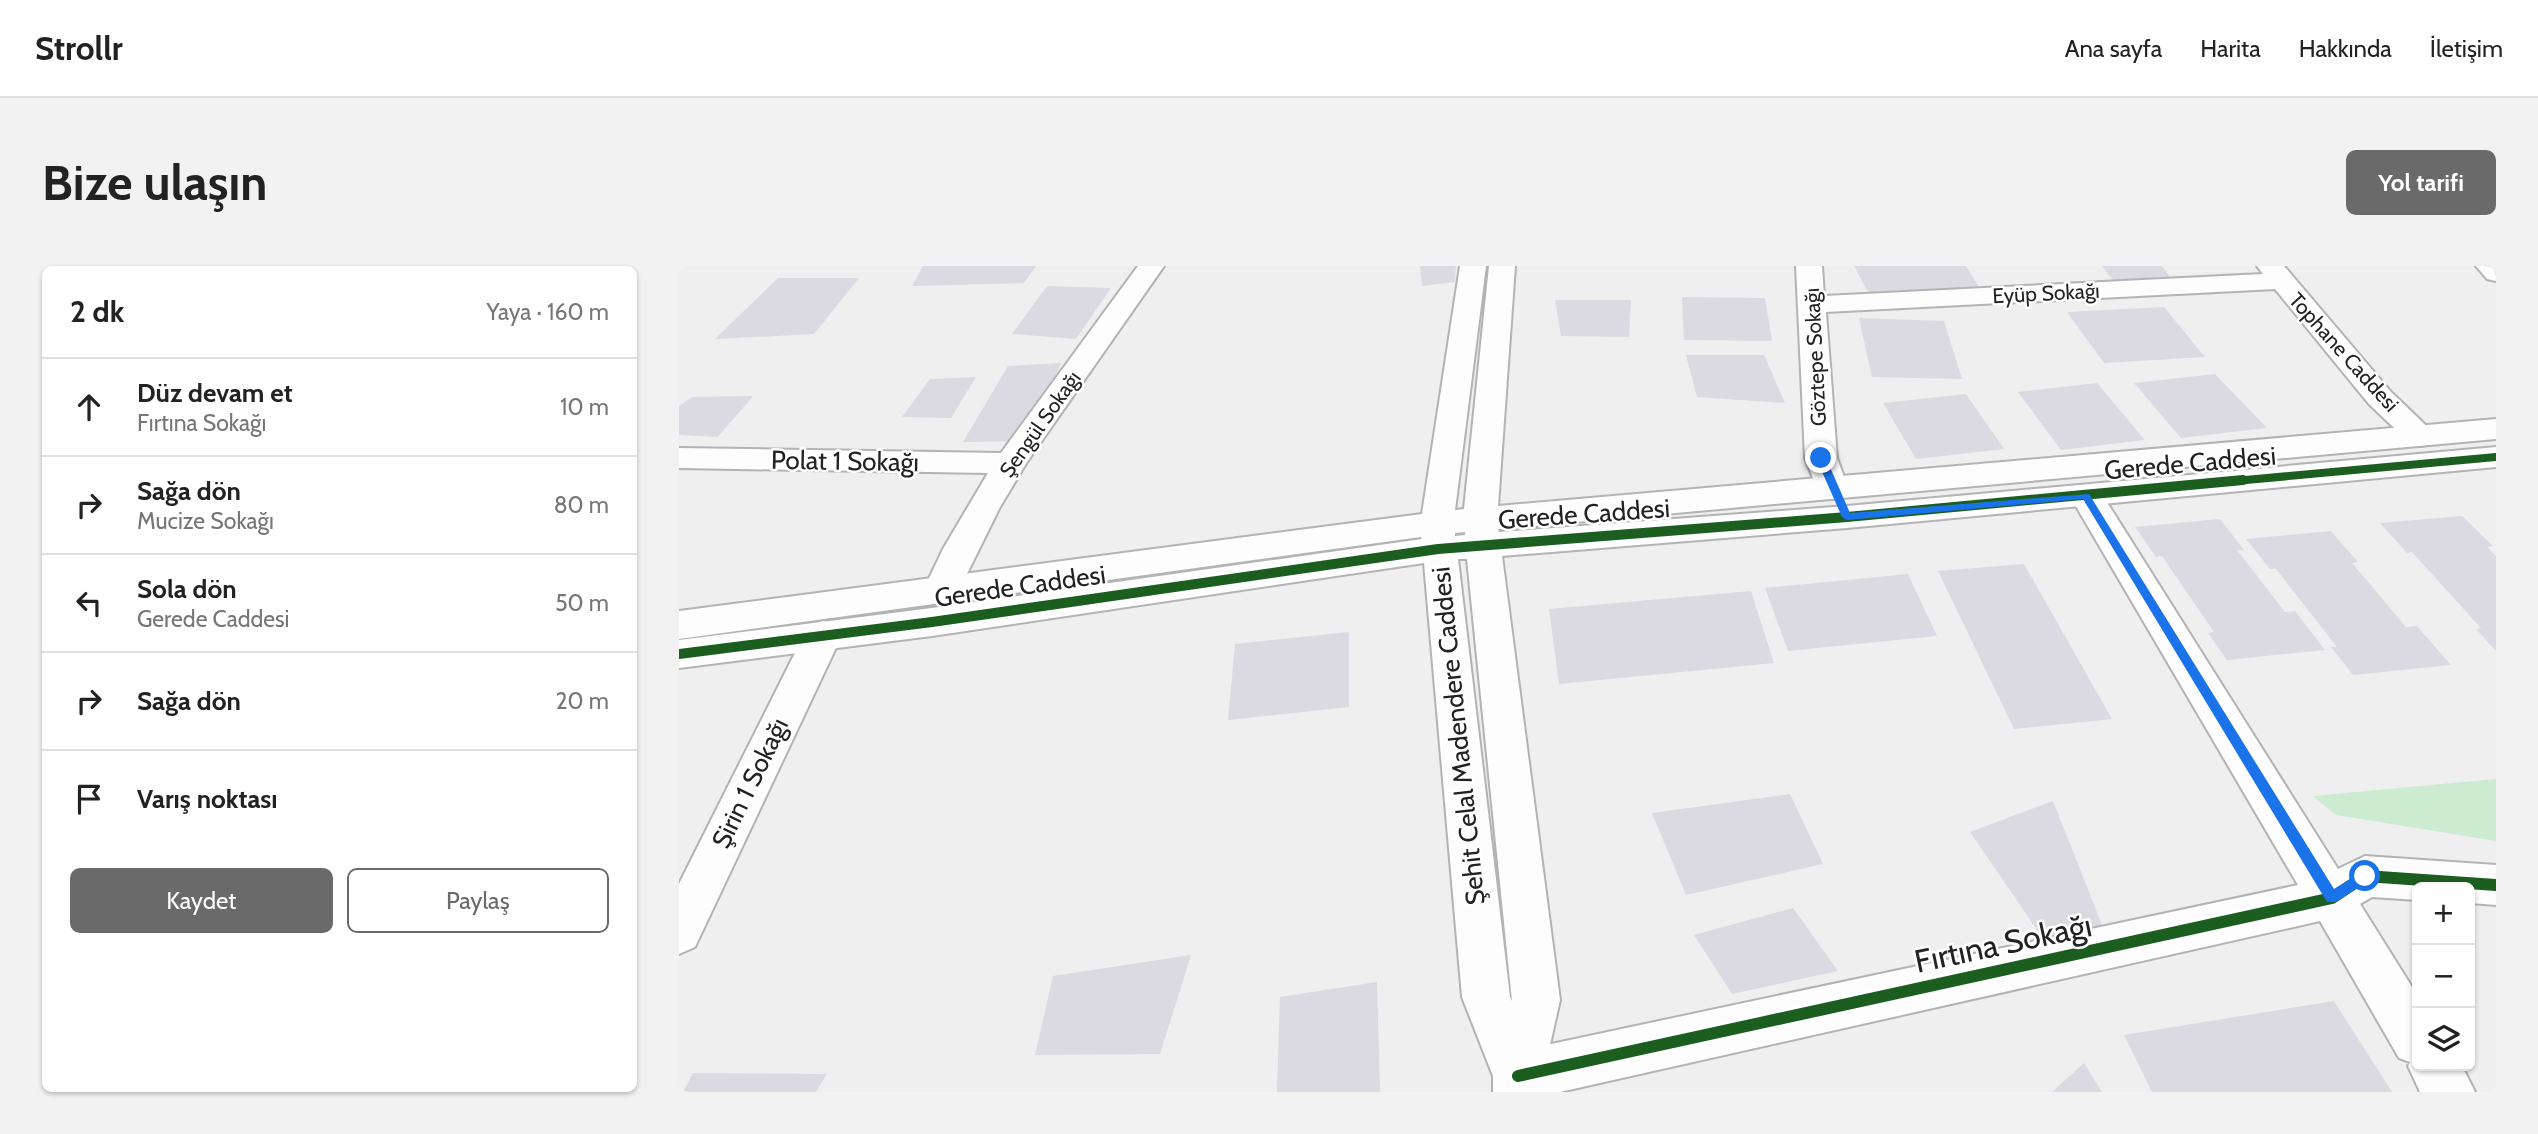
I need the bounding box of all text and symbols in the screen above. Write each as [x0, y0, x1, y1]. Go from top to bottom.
text: Strollr [35, 28, 123, 68]
text: Ana sayfa [2065, 34, 2162, 63]
text: Harita [2200, 34, 2261, 63]
text: Hakkında [2299, 34, 2392, 63]
text: İletişim [2430, 34, 2503, 63]
button: Yol tarifi [2346, 150, 2496, 215]
text: Bize ulaşın [42, 153, 267, 212]
street label: Eyüp Sokağı [1992, 278, 2100, 308]
street label: Göztepe Sokağı [1799, 287, 1831, 427]
street label: Tophane Caddesi [2284, 287, 2404, 417]
text: 2 dk [70, 293, 124, 330]
text: Yaya · 160 m [487, 298, 609, 326]
street label: Şengül Sokağı [994, 366, 1086, 482]
text: Düz devam et [137, 377, 293, 409]
icon: ahead [70, 388, 108, 426]
text: 10 m [560, 393, 609, 421]
text: Fırtına Sokağı [137, 409, 266, 437]
street label: Gerede Caddesi [2103, 440, 2277, 486]
route end [1805, 442, 1836, 473]
street label: Polat 1 Sokağı [771, 444, 919, 478]
text: Sağa dön [137, 475, 241, 507]
icon: right [70, 486, 108, 524]
text: 80 m [554, 491, 609, 519]
street label: Gerede Caddesi [1497, 492, 1671, 536]
text: Mucize Sokağı [137, 507, 274, 535]
street label: Gerede Caddesi [932, 558, 1108, 614]
street label: Şehit Celal Madendere Caddesi [1424, 565, 1492, 907]
text: Sola dön [137, 573, 237, 605]
icon: left [70, 584, 108, 622]
text: 50 m [555, 589, 609, 617]
text: Gerede Caddesi [137, 605, 290, 633]
icon: right [70, 682, 108, 720]
text: Sağa dön [137, 685, 241, 717]
text: 20 m [556, 687, 609, 715]
street label: Şirin 1 Sokağı [705, 713, 795, 853]
icon: arrive [70, 780, 108, 818]
text: Varış noktası [137, 783, 278, 815]
route start [2349, 860, 2380, 891]
button: Kaydet [70, 868, 333, 933]
button: Paylaş [347, 868, 609, 933]
map controls [2412, 882, 2475, 1071]
button: + [2412, 882, 2475, 945]
street label: Fırtına Sokağı [1911, 905, 2095, 981]
button: − [2412, 945, 2475, 1008]
button: layers [2412, 1008, 2475, 1071]

